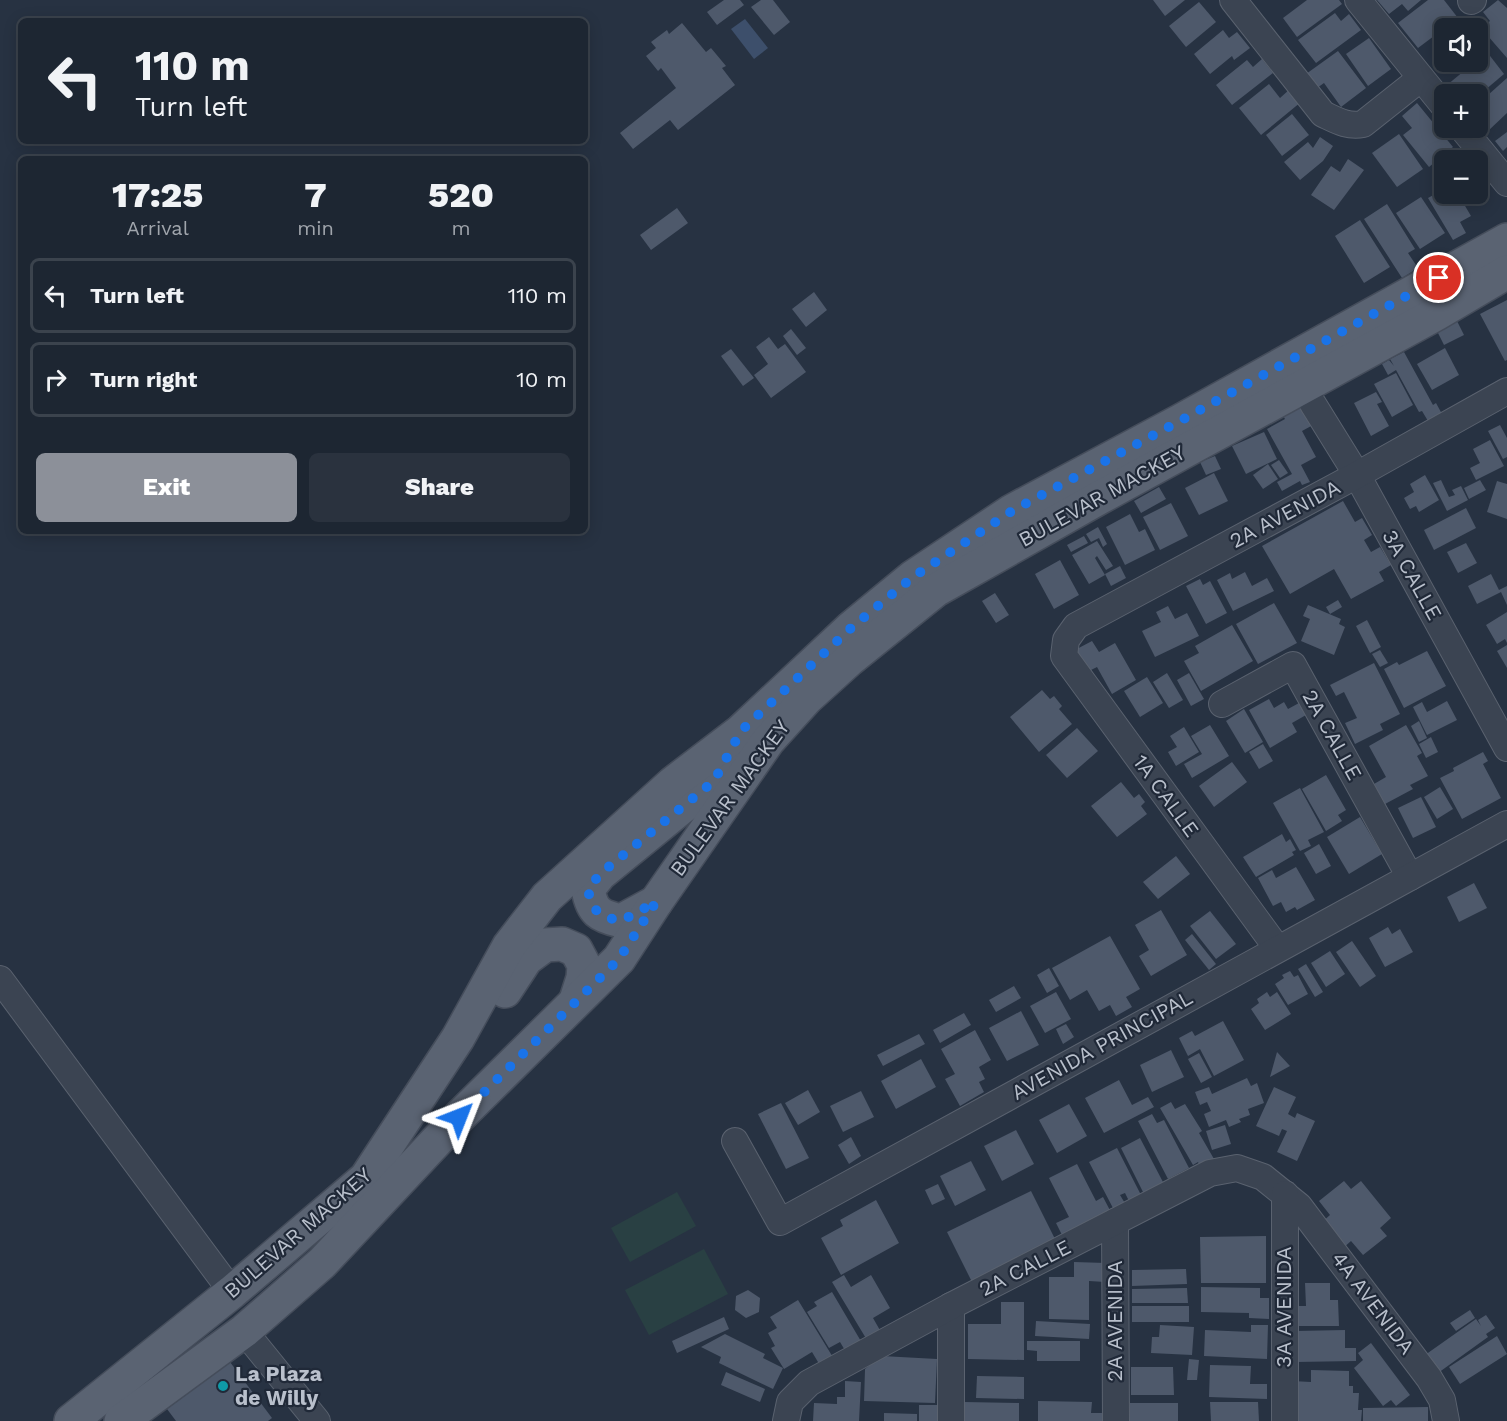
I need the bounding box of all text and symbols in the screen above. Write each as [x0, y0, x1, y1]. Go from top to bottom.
map controls [1434, 18, 1488, 204]
button: sound [1434, 18, 1488, 72]
text: 110 m [135, 41, 250, 90]
icon: left [36, 42, 114, 120]
button: + [1434, 84, 1488, 138]
text: Turn left [135, 91, 247, 123]
button: − [1434, 150, 1488, 204]
text: 17:25 [112, 174, 203, 216]
text: 7 [304, 174, 327, 216]
text: 520 [428, 174, 494, 216]
text: Arrival [126, 216, 189, 240]
text: min [297, 216, 334, 240]
text: m [451, 216, 470, 240]
pin [1413, 252, 1464, 303]
icon: arrive [1422, 261, 1455, 294]
icon: left [39, 279, 72, 312]
text: Turn left [90, 283, 184, 308]
text: 110 m [508, 283, 567, 308]
icon: right [39, 363, 72, 396]
text: Turn right [90, 367, 197, 392]
text: 10 m [516, 367, 567, 392]
street label: BULEVAR MACKEY [1014, 439, 1190, 552]
button: Exit [36, 453, 297, 522]
button: Share [309, 453, 570, 522]
street label: 2A AVENIDA [1225, 474, 1344, 553]
street label: 3A CALLE [1377, 525, 1447, 624]
street label: 2A CALLE [1297, 685, 1367, 784]
street label: BULEVAR MACKEY [665, 715, 795, 881]
street label: 1A CALLE [1128, 750, 1204, 842]
street label: AVENIDA PRINCIPAL [1007, 984, 1197, 1105]
position arrow [427, 1085, 491, 1149]
street label: BULEVAR MACKEY [219, 1162, 376, 1303]
street label: 2A CALLE [975, 1234, 1075, 1301]
street label: 3A AVENIDA [1271, 1246, 1296, 1368]
street label: 4A AVENIDA [1327, 1246, 1420, 1359]
street label: 2A AVENIDA [1102, 1260, 1127, 1382]
place label: La Plaza de Willy [235, 1361, 323, 1410]
marker: La Plaza de Willy [216, 1379, 230, 1393]

